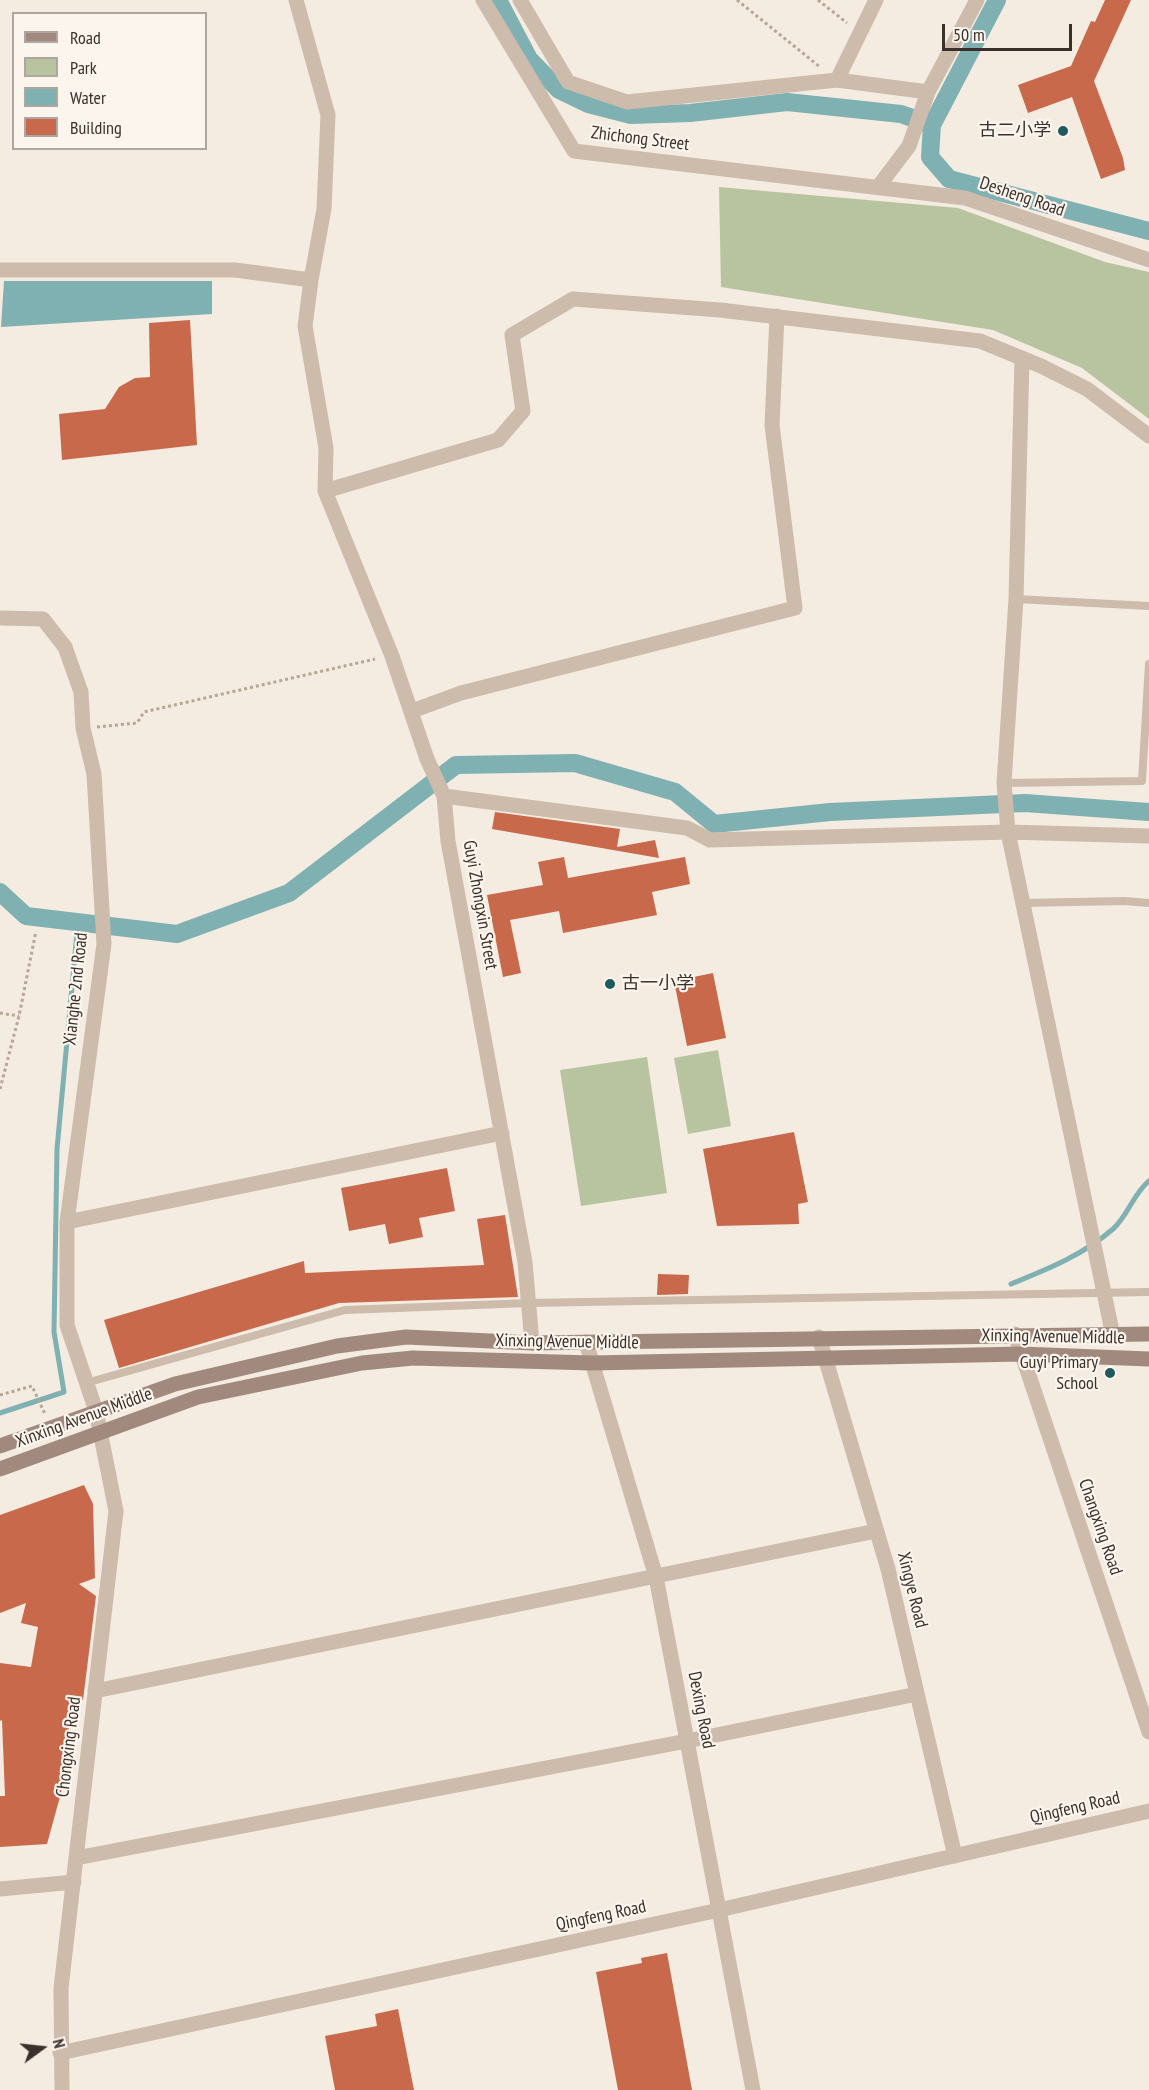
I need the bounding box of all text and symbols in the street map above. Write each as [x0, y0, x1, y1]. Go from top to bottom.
legend [12, 12, 207, 150]
scale bar [945, 12, 1076, 50]
text: 50 m [953, 23, 985, 46]
text: Road [70, 26, 101, 49]
text: Park [70, 56, 97, 79]
text: Water [70, 86, 106, 109]
text: Building [70, 116, 122, 139]
place label: 古二小学 [979, 120, 1051, 142]
street label: Zhichong Street [590, 122, 690, 156]
marker: 古二小学 [1056, 124, 1070, 138]
street label: Desheng Road [977, 172, 1067, 222]
street label: Guyi Zhongxin Street [458, 839, 502, 971]
street label: Xianghe 2nd Road [59, 932, 93, 1046]
place label: 古一小学 [622, 973, 694, 995]
marker: 古一小学 [603, 977, 617, 991]
street label: Xinxing Avenue Middle [981, 1325, 1125, 1349]
street label: Xinxing Avenue Middle [495, 1330, 639, 1354]
place label: Guyi Primary School [1020, 1352, 1098, 1394]
marker: Guyi Primary School [1103, 1366, 1117, 1380]
street label: Xinxing Avenue Middle [13, 1383, 155, 1453]
street label: Changxing Road [1073, 1476, 1127, 1578]
street label: Xingye Road [892, 1550, 932, 1630]
street label: Dexing Road [683, 1670, 719, 1750]
street label: Chongxing Road [52, 1695, 86, 1799]
street label: Qingfeng Road [1028, 1787, 1122, 1829]
street label: Qingfeng Road [554, 1896, 648, 1936]
north arrow [12, 2018, 72, 2078]
text: N [49, 2037, 70, 2050]

